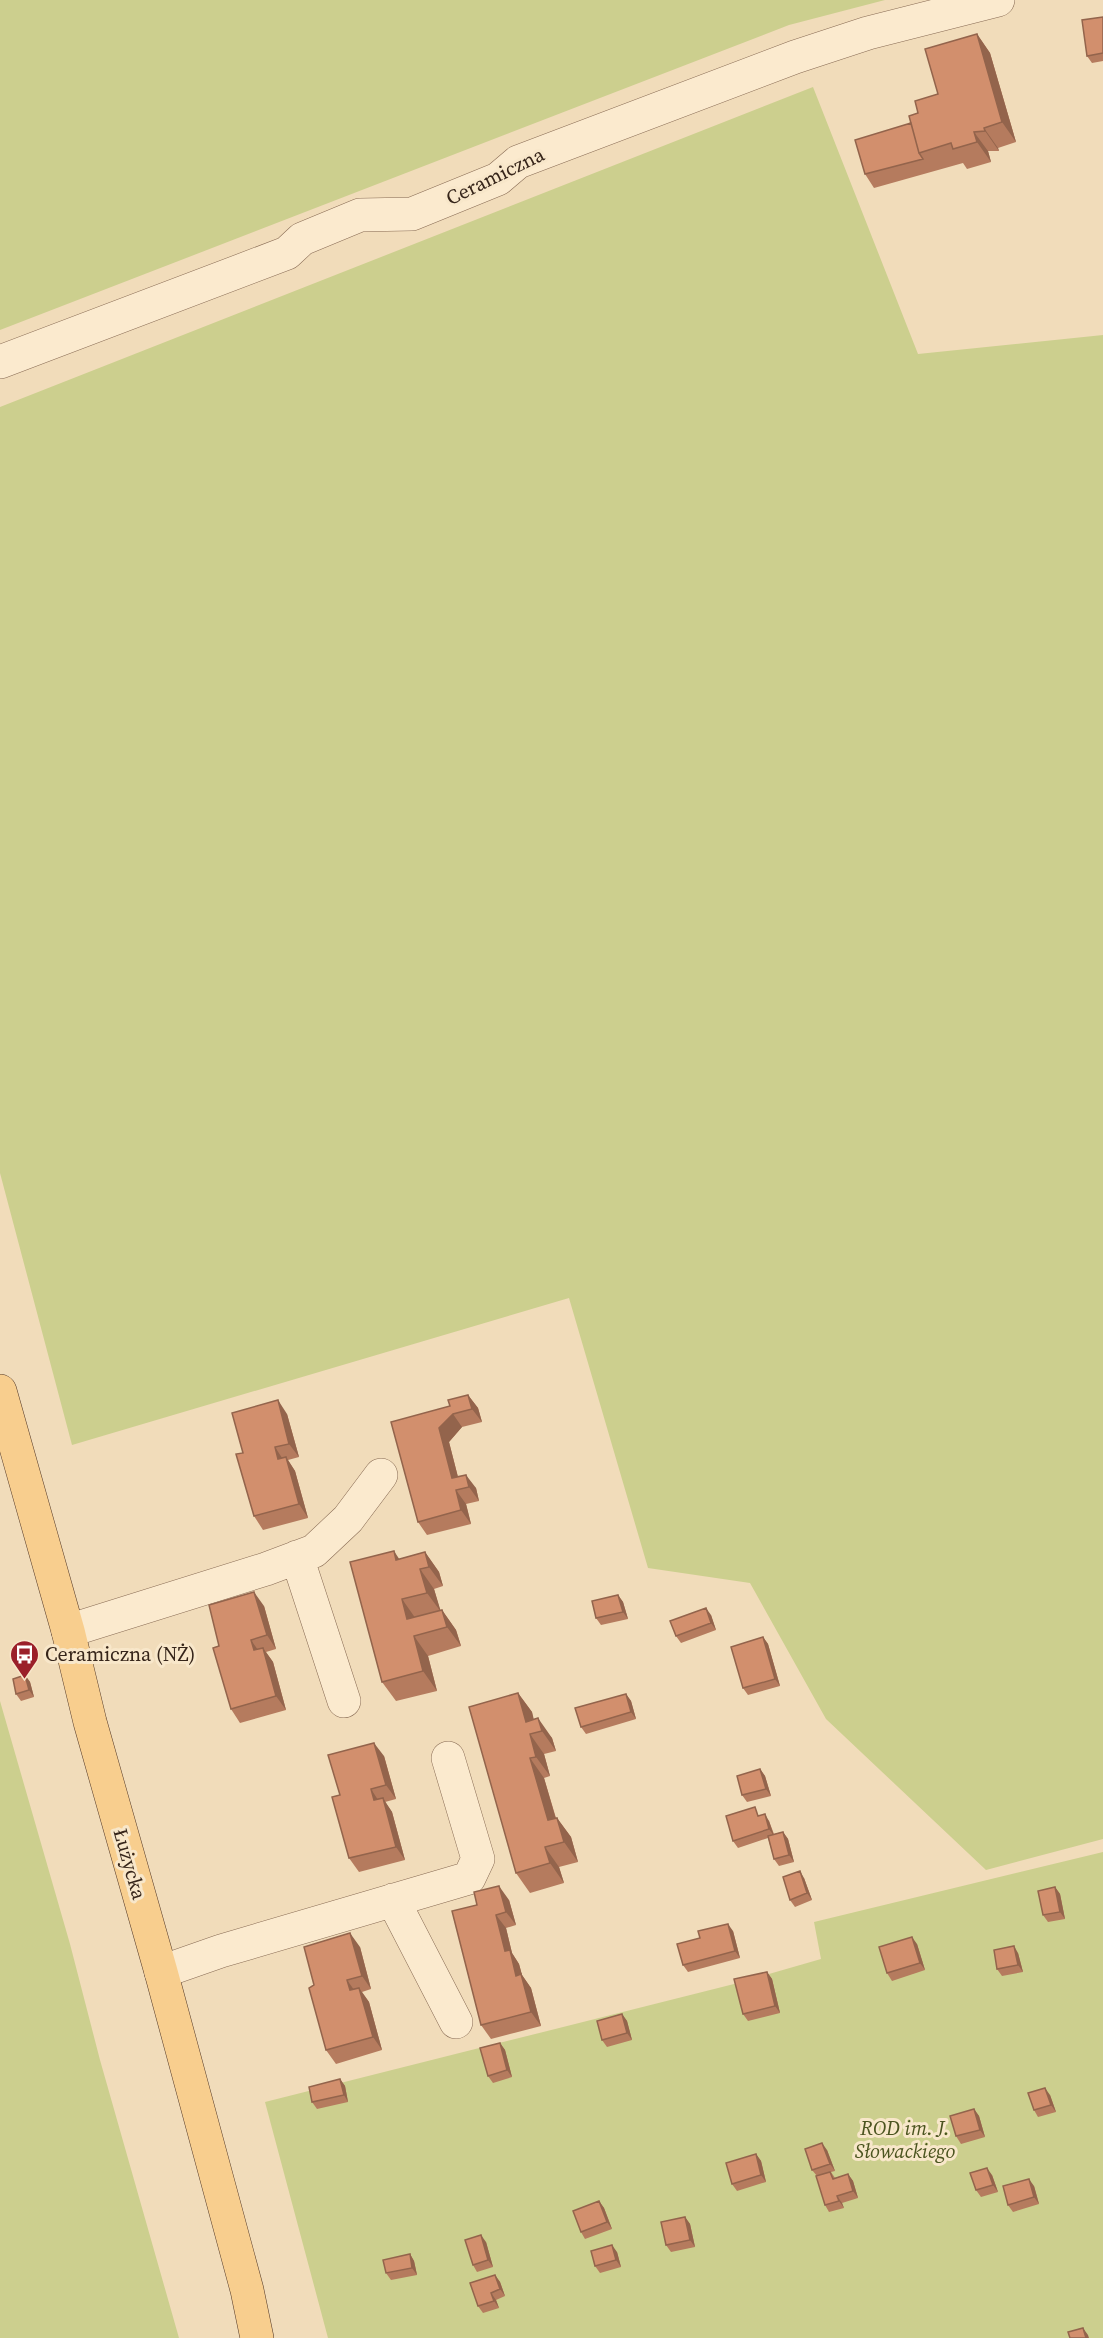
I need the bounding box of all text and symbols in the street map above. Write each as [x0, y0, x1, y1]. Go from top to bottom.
street label: Ceramiczna [441, 140, 550, 212]
bus stop icon: Ceramiczna (NŻ) [8, 1638, 40, 1680]
place label: Ceramiczna (NŻ) [45, 1640, 195, 1668]
street label: Łużycka [107, 1825, 154, 1904]
park label: ROD im. J. Słowackiego [855, 2114, 955, 2165]

